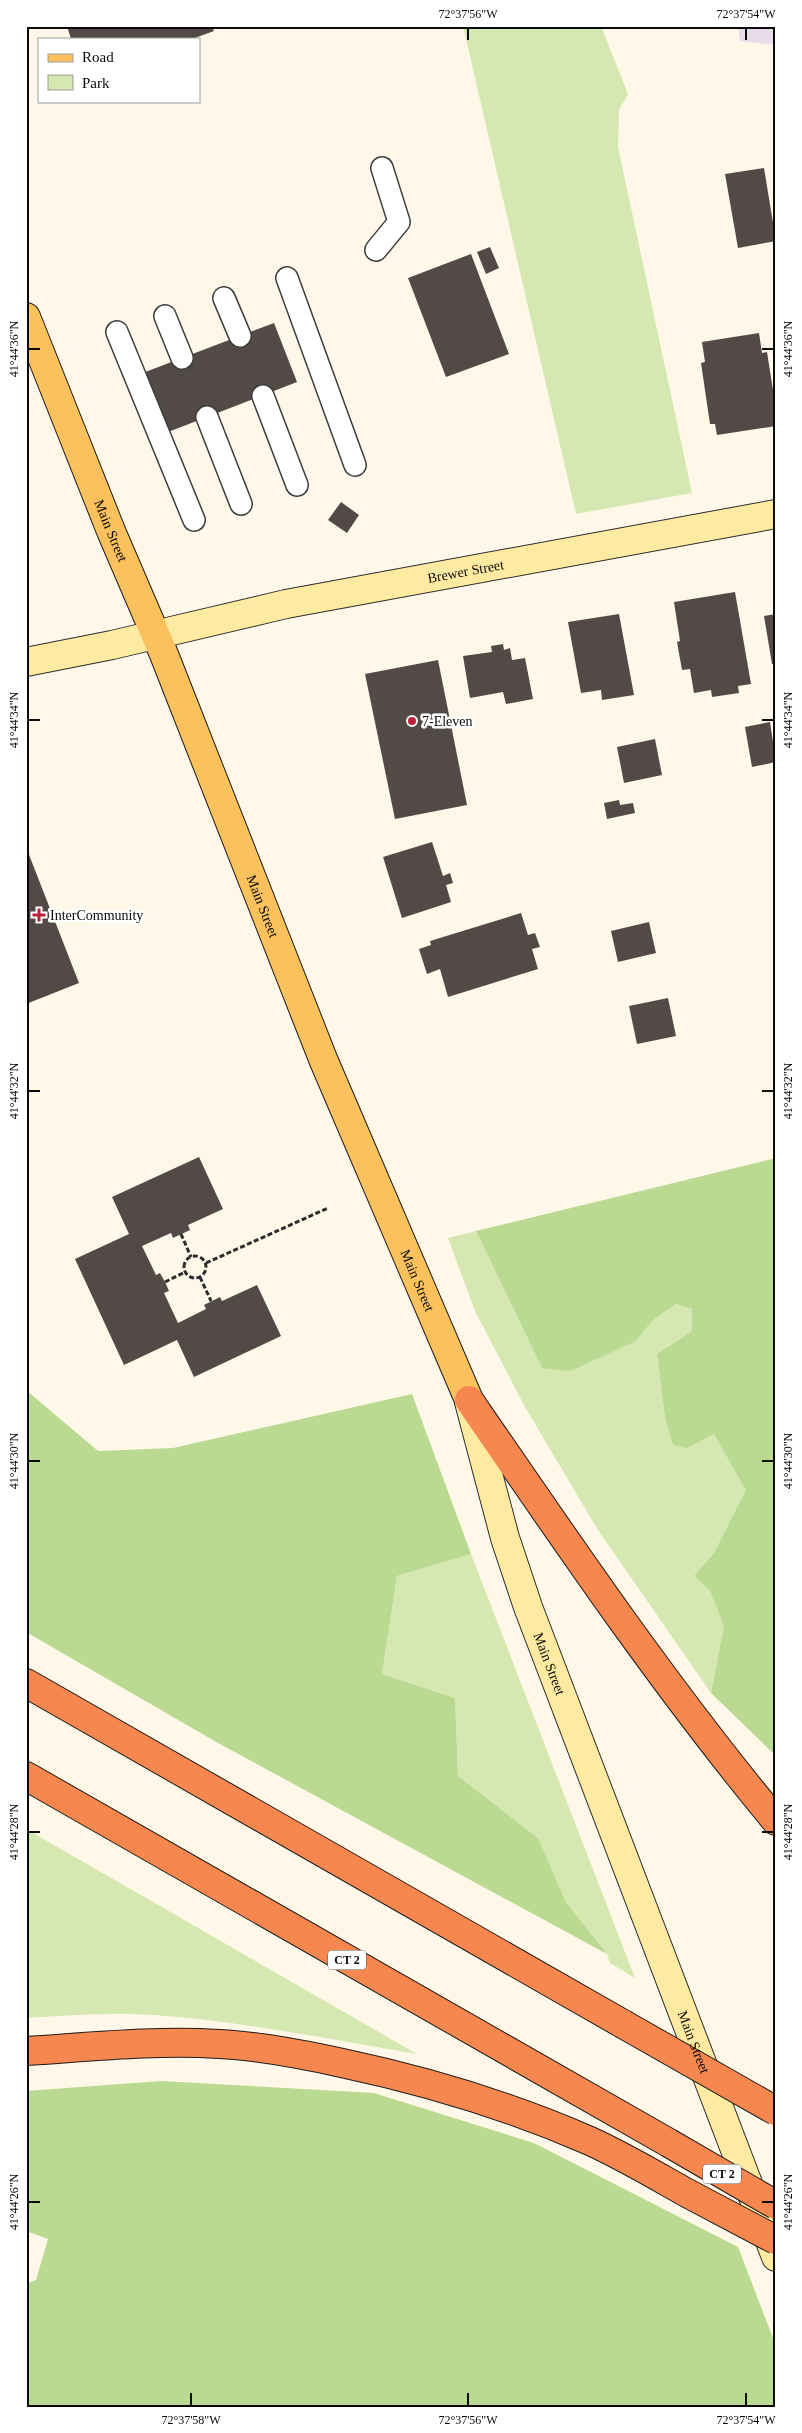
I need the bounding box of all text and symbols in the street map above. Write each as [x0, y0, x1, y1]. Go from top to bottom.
text: 72°37'56"W [438, 7, 498, 21]
text: 72°37'54"W [716, 7, 776, 21]
legend [38, 38, 200, 102]
text: Road [82, 49, 114, 65]
text: Park [82, 75, 110, 91]
text: 41°44'36"N [7, 320, 21, 377]
text: 41°44'36"N [781, 320, 795, 377]
street label: Main Street [92, 497, 131, 564]
street label: Brewer Street [426, 557, 505, 585]
text: 41°44'34"N [7, 691, 21, 748]
text: 41°44'34"N [781, 691, 795, 748]
place label: 7-Eleven [422, 714, 473, 729]
marker: 7-Eleven [406, 715, 418, 727]
street label: Main Street [244, 873, 282, 940]
marker: InterCommunity [32, 908, 46, 922]
place label: InterCommunity [50, 908, 143, 923]
text: 41°44'32"N [7, 1062, 21, 1119]
text: 41°44'32"N [781, 1062, 795, 1119]
street label: Main Street [398, 1247, 438, 1314]
text: 41°44'30"N [7, 1432, 21, 1489]
text: 41°44'30"N [781, 1432, 795, 1489]
street label: Main Street [531, 1630, 568, 1697]
text: 41°44'28"N [7, 1803, 21, 1860]
text: 41°44'28"N [781, 1803, 795, 1860]
road number: CT 2 [328, 1950, 366, 1970]
street label: Main Street [675, 2009, 713, 2075]
road number: CT 2 [703, 2164, 741, 2184]
text: 41°44'26"N [7, 2173, 21, 2230]
text: 41°44'26"N [781, 2173, 795, 2230]
text: 72°37'58"W [161, 2413, 221, 2427]
text: 72°37'56"W [438, 2413, 498, 2427]
text: 72°37'54"W [716, 2413, 776, 2427]

